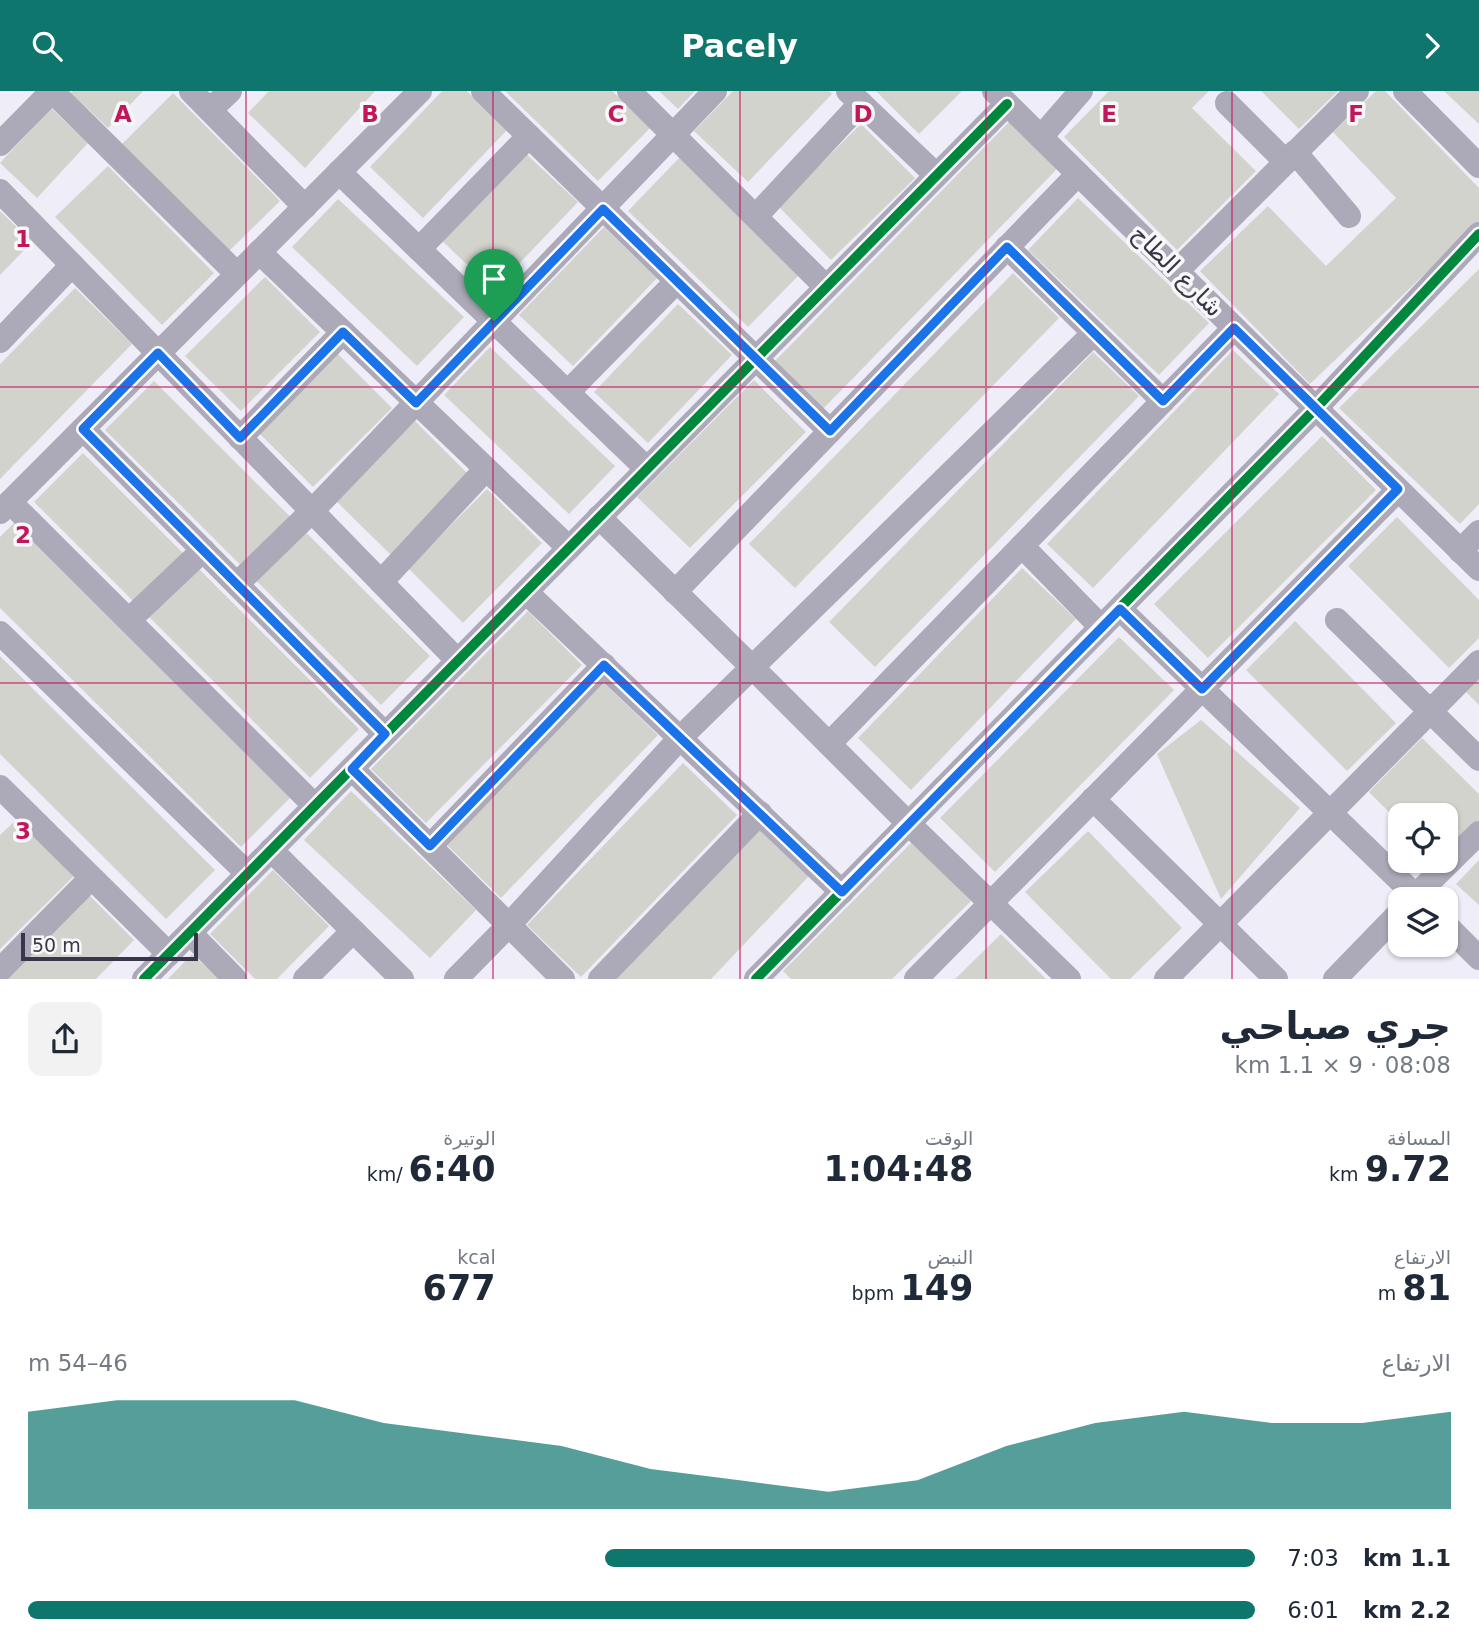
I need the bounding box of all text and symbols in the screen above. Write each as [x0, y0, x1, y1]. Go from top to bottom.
icon: search [28, 27, 66, 65]
text: Pacely [681, 27, 798, 65]
icon: forward [1413, 27, 1451, 65]
text: A [114, 101, 132, 127]
text: B [361, 101, 379, 127]
text: C [608, 101, 624, 127]
text: D [853, 101, 873, 127]
text: E [1101, 101, 1117, 127]
text: F [1348, 101, 1364, 127]
street label: شارع الطاح [1126, 220, 1228, 322]
text: 1 [15, 226, 31, 252]
pin [464, 249, 524, 321]
icon: arrive [475, 260, 513, 298]
text: 2 [15, 522, 31, 548]
map controls [1388, 803, 1458, 957]
button: locate [1388, 803, 1458, 873]
text: 3 [15, 818, 31, 844]
button: layers [1388, 887, 1458, 957]
scale bar [21, 930, 198, 962]
text: 50 m [32, 934, 81, 956]
button: share [28, 1002, 102, 1076]
text: جري صباحي [1220, 1004, 1451, 1048]
text: 08:08 · 9 × 1.1 km [1235, 1052, 1451, 1078]
text: الوتيرة [443, 1127, 496, 1149]
text: الوقت [925, 1127, 973, 1149]
text: المسافة [1387, 1127, 1451, 1149]
text: 6:40 [409, 1149, 496, 1189]
text: 1:04:48 [824, 1149, 973, 1189]
text: 9.72 [1365, 1149, 1451, 1189]
text: /km [367, 1163, 409, 1185]
text: km [1329, 1163, 1365, 1185]
text: kcal [457, 1246, 496, 1268]
text: النبض [928, 1246, 973, 1268]
text: الارتفاع [1394, 1246, 1451, 1268]
text: 677 [423, 1268, 496, 1308]
text: 149 [900, 1268, 973, 1308]
text: 81 [1402, 1268, 1451, 1308]
text: bpm [852, 1282, 900, 1304]
text: m [1378, 1282, 1402, 1304]
text: 46–54 m [28, 1350, 128, 1376]
text: الارتفاع [1382, 1350, 1451, 1376]
text: 7:03 [1287, 1545, 1339, 1571]
text: 1.1 km [1363, 1545, 1451, 1571]
text: 6:01 [1287, 1597, 1339, 1623]
text: 2.2 km [1363, 1597, 1451, 1623]

